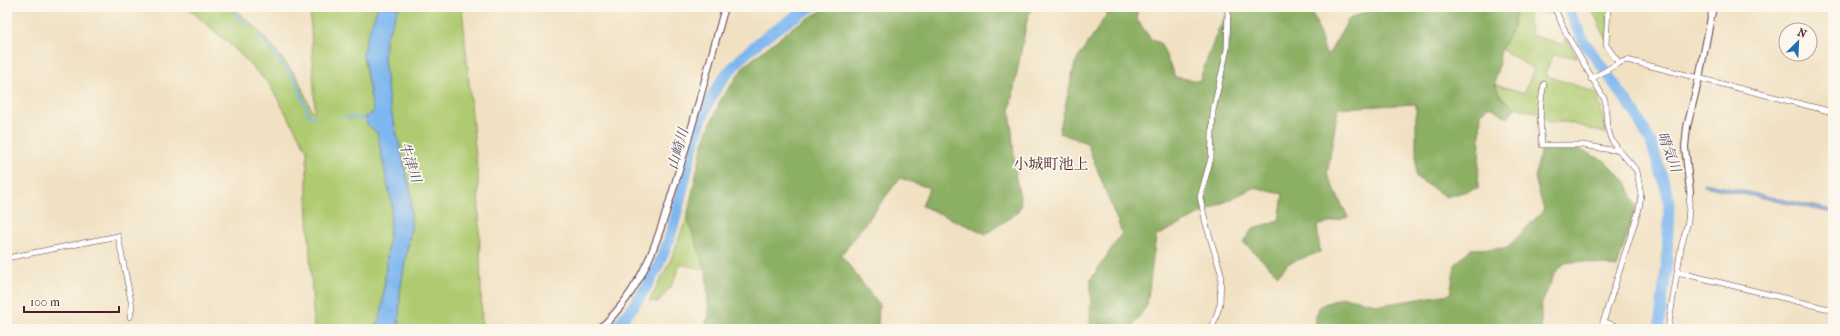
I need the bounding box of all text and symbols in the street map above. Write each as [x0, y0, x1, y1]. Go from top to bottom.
north arrow [1778, 22, 1818, 62]
text: N [1795, 26, 1809, 41]
water label: 山崎川 [664, 125, 693, 172]
water label: 晴気川 [1654, 129, 1685, 177]
water label: 牛津川 [395, 139, 425, 187]
district label: 小城町池上 [1013, 155, 1089, 173]
scale bar [24, 288, 119, 314]
text: 100 m [30, 295, 60, 309]

